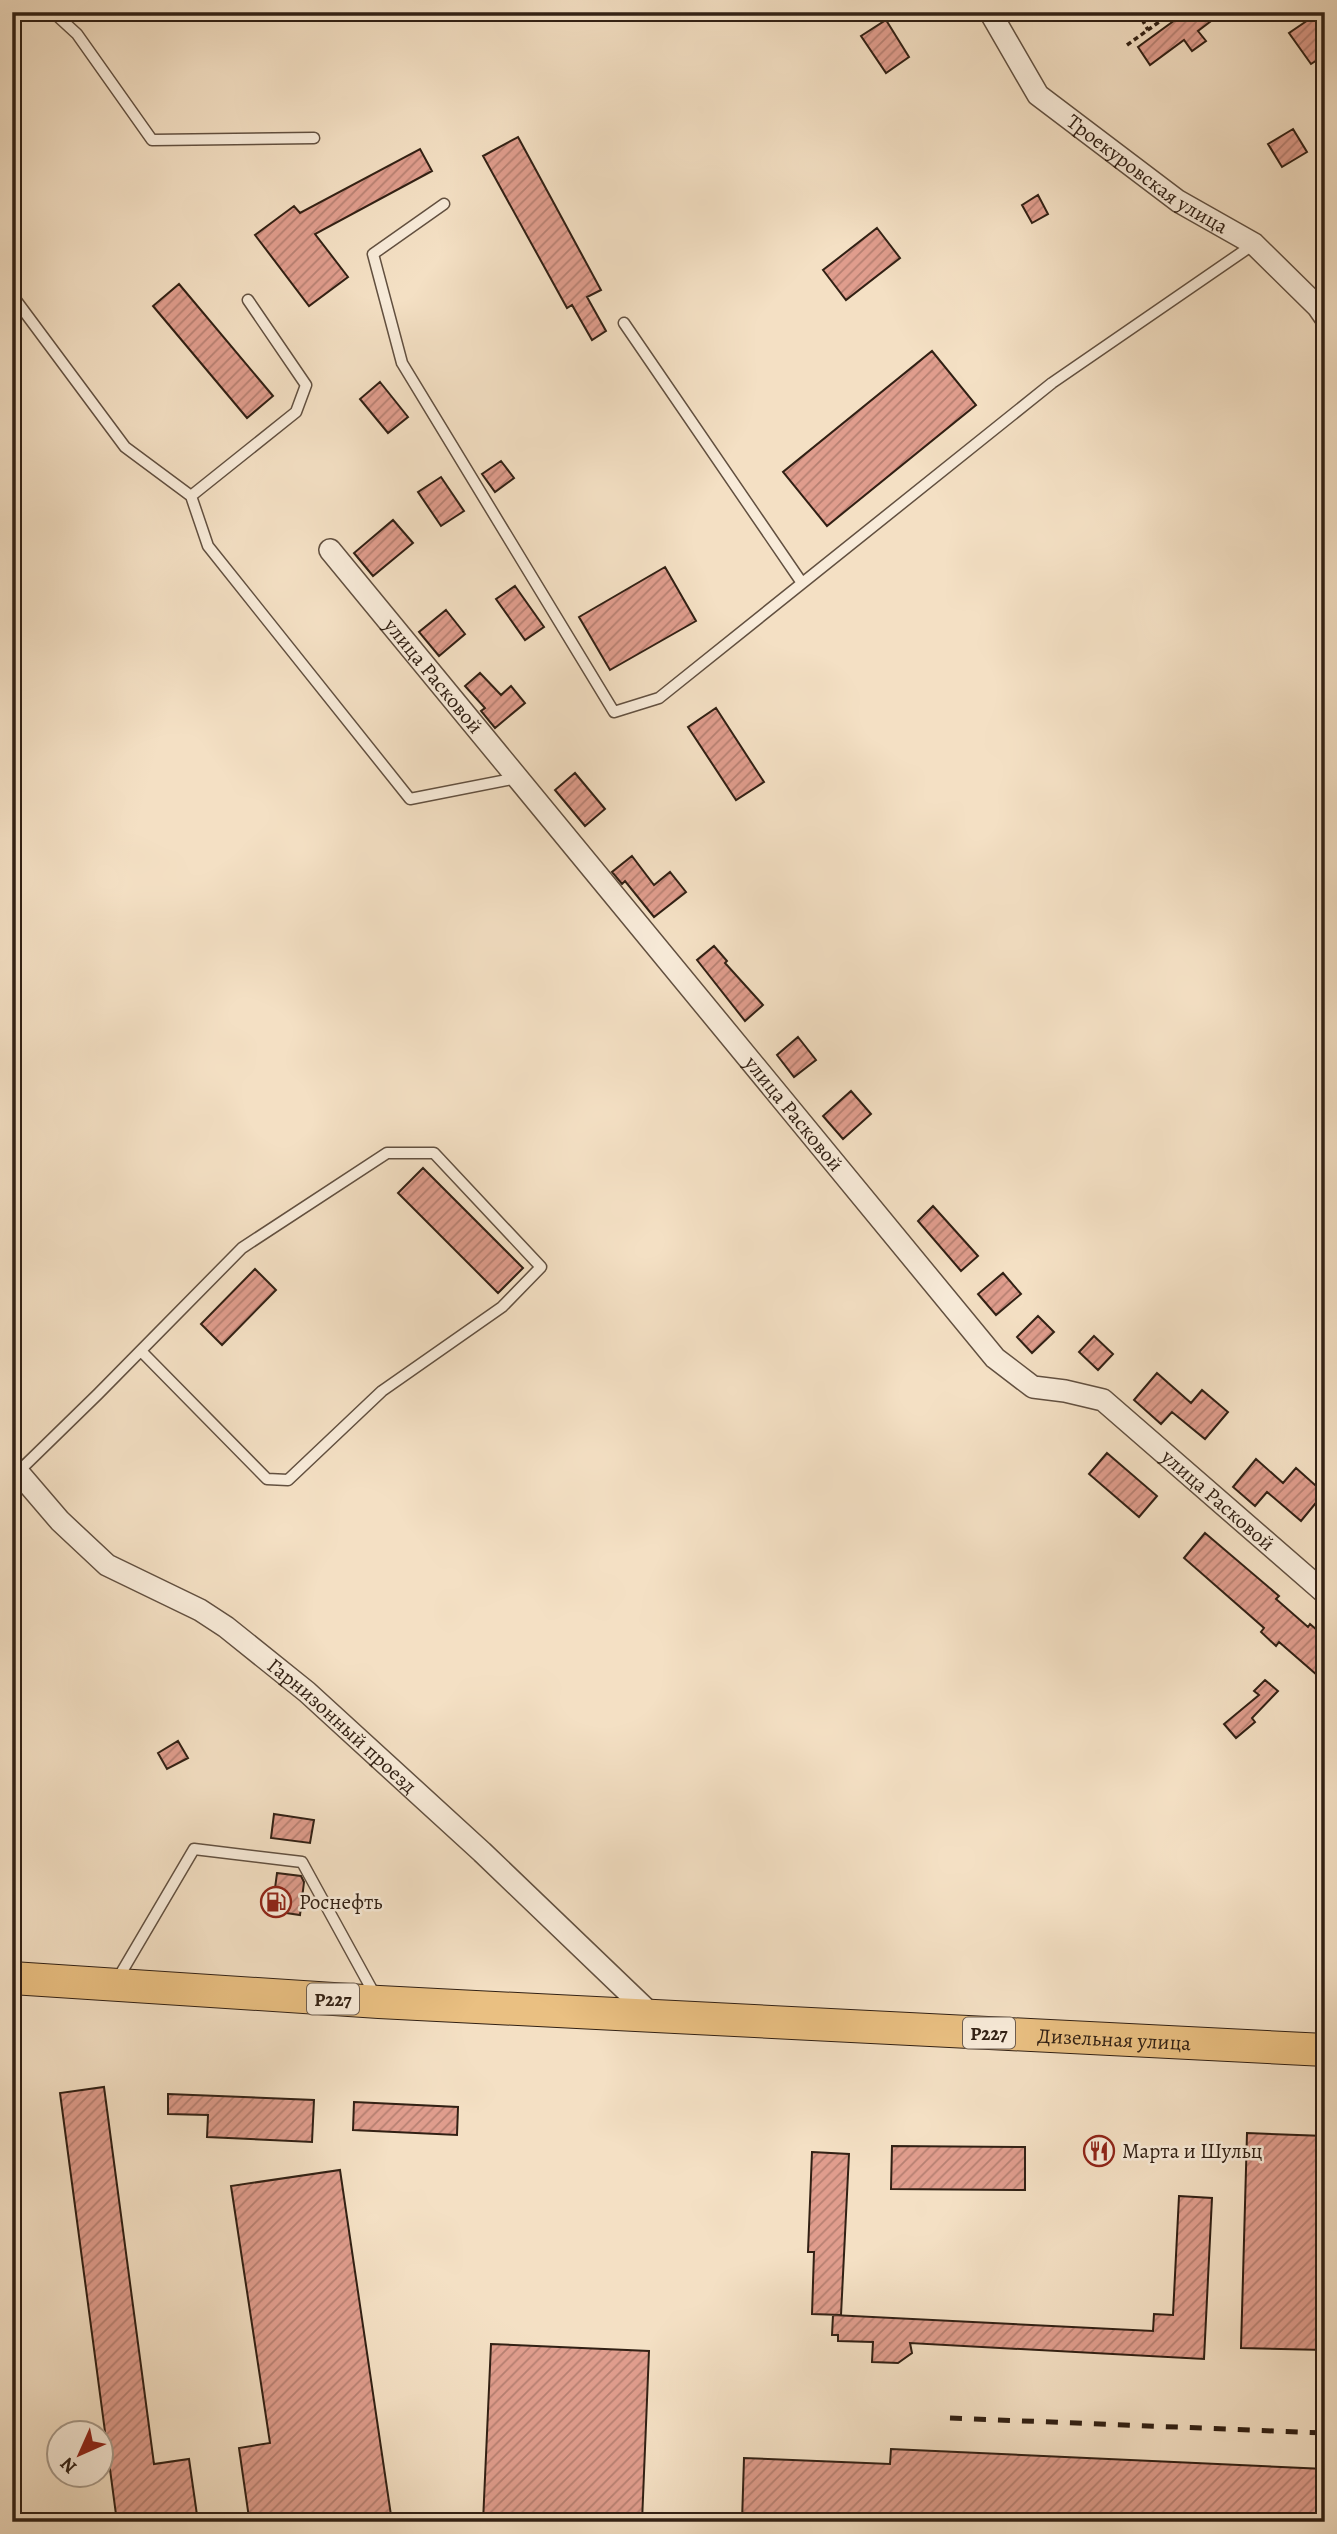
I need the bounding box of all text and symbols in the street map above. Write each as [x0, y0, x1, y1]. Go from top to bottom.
street label: Троекуровская улица [1061, 108, 1233, 241]
street label: улица Расковой [377, 611, 489, 740]
street label: улица Расковой [737, 1049, 850, 1177]
street label: улица Расковой [1155, 1442, 1281, 1557]
street label: Гарнизонный проезд [261, 1652, 423, 1800]
fuel station icon: Роснефть [259, 1885, 293, 1919]
place label: Роснефть [299, 1888, 382, 1916]
road number: Р227 [307, 1983, 359, 2014]
road number: Р227 [963, 2018, 1015, 2048]
street label: Дизельная улица [1037, 2021, 1192, 2057]
restaurant icon: Марта и Шульц [1082, 2134, 1116, 2168]
place label: Марта и Шульц [1122, 2137, 1262, 2165]
north arrow [46, 2418, 116, 2488]
text: N [54, 2451, 83, 2479]

